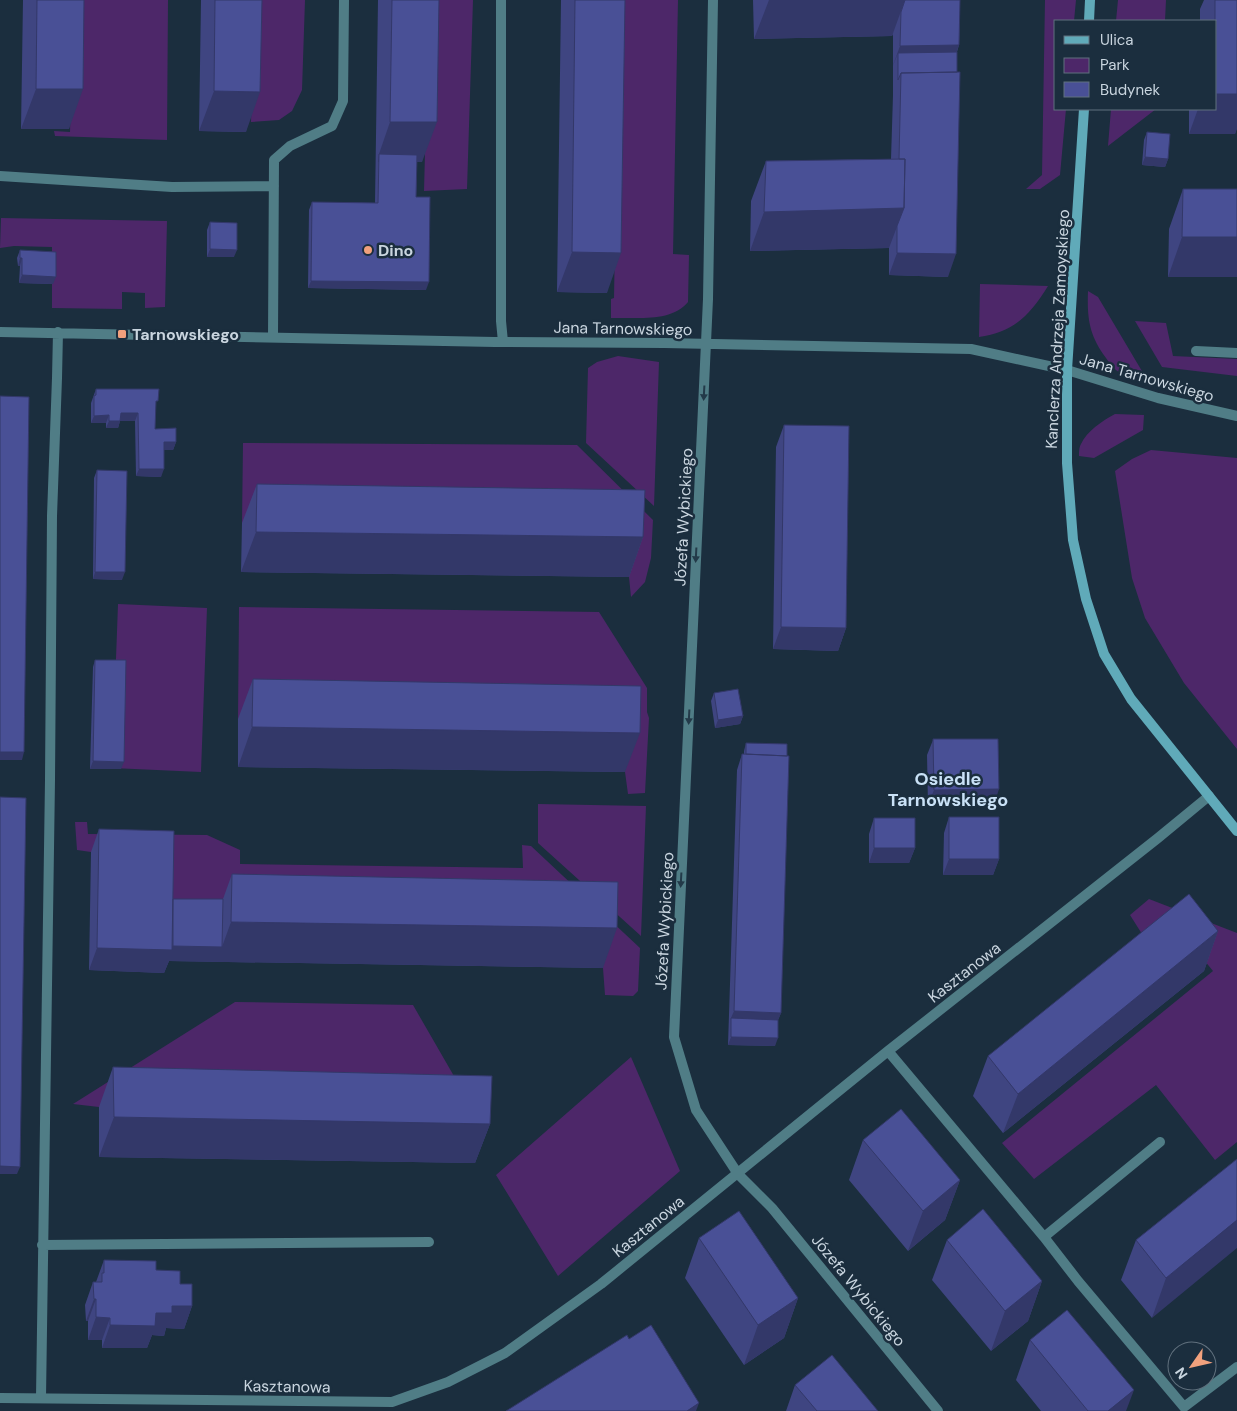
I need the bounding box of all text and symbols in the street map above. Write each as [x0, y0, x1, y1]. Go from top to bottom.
legend [1054, 20, 1217, 110]
text: Ulica [1100, 30, 1134, 50]
text: Park [1100, 55, 1130, 75]
text: Budynek [1100, 80, 1161, 100]
street label: Kanclerza Andrzeja Zamoyskiego [1041, 209, 1074, 449]
place label: Dino [378, 240, 413, 261]
marker: Dino [362, 244, 374, 256]
street label: Jana Tarnowskiego [553, 317, 693, 340]
place label: Tarnowskiego [132, 324, 239, 345]
marker: Tarnowskiego [116, 328, 128, 340]
street label: Jana Tarnowskiego [1077, 348, 1217, 407]
one-way arrow [699, 385, 707, 401]
street label: Józefa Wybickiego [669, 447, 698, 587]
one-way arrow [692, 547, 700, 563]
one-way arrow [684, 710, 692, 726]
district label: Osiedle Tarnowskiego [888, 767, 1008, 812]
street label: Józefa Wybickiego [650, 851, 679, 991]
one-way arrow [677, 872, 685, 888]
street label: Kasztanowa [924, 937, 1005, 1007]
street label: Kasztanowa [608, 1191, 689, 1262]
street label: Józefa Wybickiego [807, 1230, 910, 1351]
north arrow [1167, 1341, 1217, 1391]
text: N [1171, 1364, 1192, 1383]
street label: Kasztanowa [243, 1375, 331, 1398]

